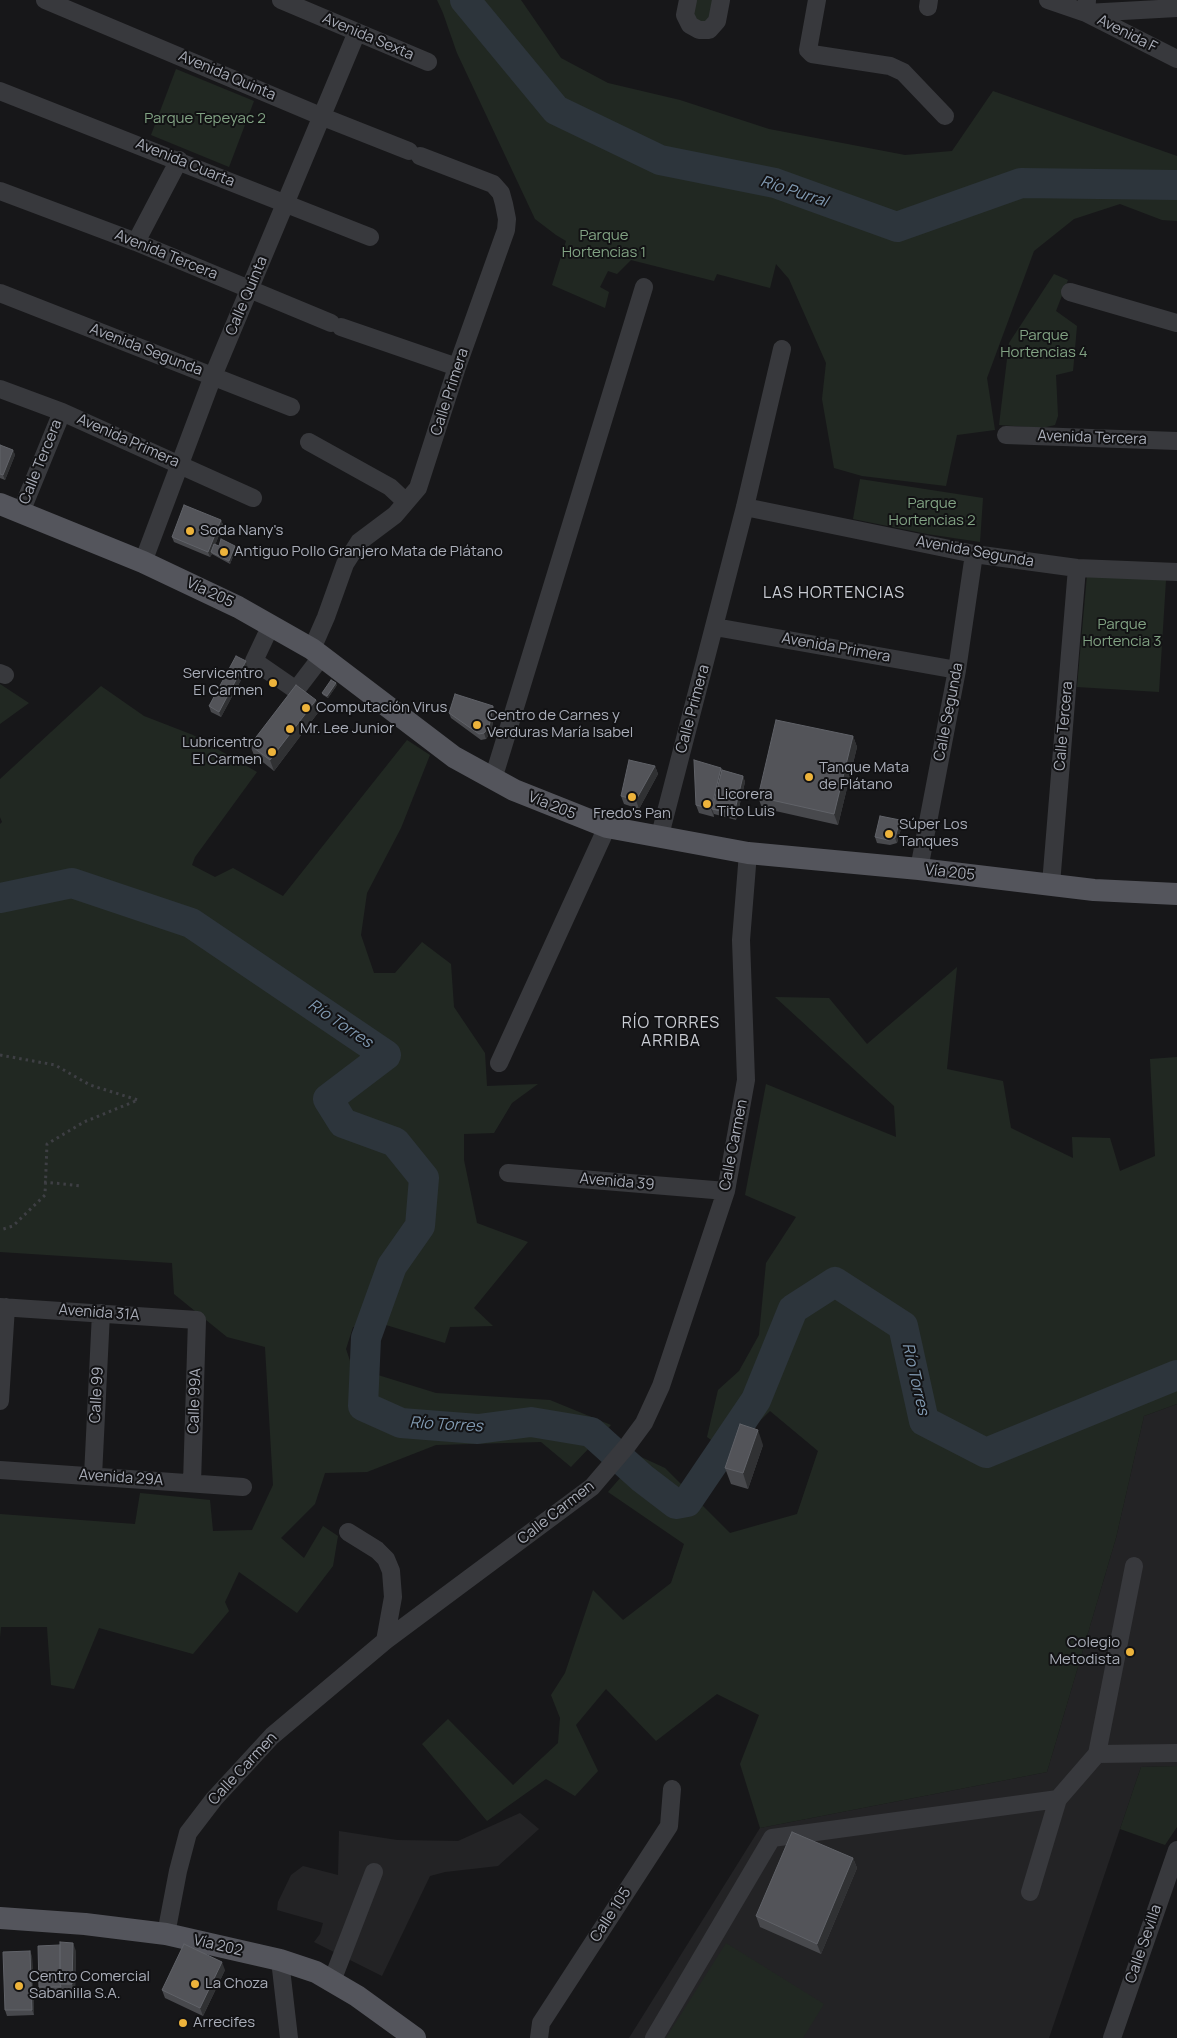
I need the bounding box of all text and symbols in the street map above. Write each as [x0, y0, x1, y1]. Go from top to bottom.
street label: Avenida Sexta [320, 10, 416, 64]
street label: Avenida F [1094, 11, 1160, 57]
street label: Avenida Quinta [176, 47, 278, 105]
park label: Parque Tepeyac 2 [144, 110, 266, 128]
street label: Avenida Cuarta [133, 135, 237, 191]
water label: Río Purral [758, 172, 830, 212]
street label: Avenida Tercera [112, 226, 220, 284]
park label: Parque Hortencias 1 [562, 227, 646, 262]
street label: Calle Quinta [222, 254, 272, 338]
street label: Avenida Segunda [87, 320, 205, 380]
park label: Parque Hortencias 4 [1000, 327, 1088, 362]
street label: Calle Primera [427, 346, 473, 438]
street label: Avenida Primera [74, 410, 182, 472]
street label: Calle Tercera [16, 417, 66, 507]
street label: Avenida Tercera [1037, 427, 1147, 449]
park label: Parque Hortencias 2 [889, 495, 975, 530]
place label: Soda Nany's [200, 522, 283, 540]
marker: Soda Nany's [184, 525, 196, 537]
street label: Avenida Segunda [915, 533, 1035, 571]
place label: Antiguo Pollo Granjero Mata de Plátano [234, 543, 503, 561]
marker: Antiguo Pollo Granjero Mata de Plátano [218, 546, 230, 558]
street label: Vía 205 [184, 574, 236, 612]
district label: LAS HORTENCIAS [761, 584, 907, 604]
park label: Parque Hortencia 3 [1083, 616, 1161, 651]
street label: Avenida Primera [780, 630, 892, 666]
street label: Calle Segunda [931, 661, 967, 763]
street label: Calle Primera [673, 663, 713, 755]
place label: Servicentro El Carmen [183, 665, 263, 700]
marker: Servicentro El Carmen [267, 677, 279, 689]
street label: Calle Tercera [1051, 680, 1077, 772]
place label: Computación Virus [316, 699, 447, 717]
marker: Computación Virus [300, 702, 312, 714]
place label: Centro de Carnes y Verduras María Isabel [487, 707, 633, 742]
marker: Centro de Carnes y Verduras María Isabel [471, 719, 483, 731]
place label: Mr. Lee Junior [300, 720, 394, 738]
marker: Mr. Lee Junior [284, 723, 296, 735]
place label: Lubricentro El Carmen [182, 734, 262, 769]
marker: Lubricentro El Carmen [266, 746, 278, 758]
place label: Tanque Mata de Plátano [819, 759, 909, 794]
marker: Tanque Mata de Plátano [803, 771, 815, 783]
place label: Licorera Tito Luis [717, 786, 775, 821]
street label: Vía 205 [525, 788, 579, 824]
marker: Fredo's Pan [626, 791, 638, 803]
marker: Licorera Tito Luis [701, 798, 713, 810]
place label: Fredo's Pan [593, 805, 671, 823]
place label: Súper Los Tanques [899, 816, 968, 851]
marker: Súper Los Tanques [883, 828, 895, 840]
street label: Vía 205 [924, 861, 976, 885]
water label: Río Torres [304, 996, 376, 1052]
district label: RÍO TORRES ARRIBA [621, 1014, 721, 1052]
street label: Calle Carmen [716, 1098, 752, 1192]
street label: Avenida 39 [579, 1170, 655, 1194]
street label: Avenida 31A [58, 1301, 140, 1325]
water label: Río Torres [897, 1341, 933, 1417]
street label: Calle 99 [87, 1366, 107, 1424]
street label: Calle 99A [185, 1368, 205, 1434]
water label: Río Torres [409, 1413, 483, 1437]
street label: Avenida 29A [78, 1466, 164, 1490]
street label: Calle Carmen [514, 1477, 598, 1549]
place label: Colegio Metodista [1049, 1634, 1120, 1669]
marker: Colegio Metodista [1124, 1646, 1136, 1658]
street label: Calle Carmen [205, 1729, 281, 1809]
street label: Calle 105 [587, 1884, 635, 1946]
street label: Calle Sevilla [1122, 1902, 1166, 1986]
street label: Vía 202 [192, 1932, 244, 1960]
place label: Centro Comercial Sabanilla S.A. [29, 1968, 150, 2003]
place label: La Choza [205, 1975, 268, 1993]
marker: La Choza [189, 1978, 201, 1990]
marker: Centro Comercial Sabanilla S.A. [13, 1980, 25, 1992]
place label: Arrecifes [193, 2014, 255, 2032]
marker: Arrecifes [177, 2017, 189, 2029]

